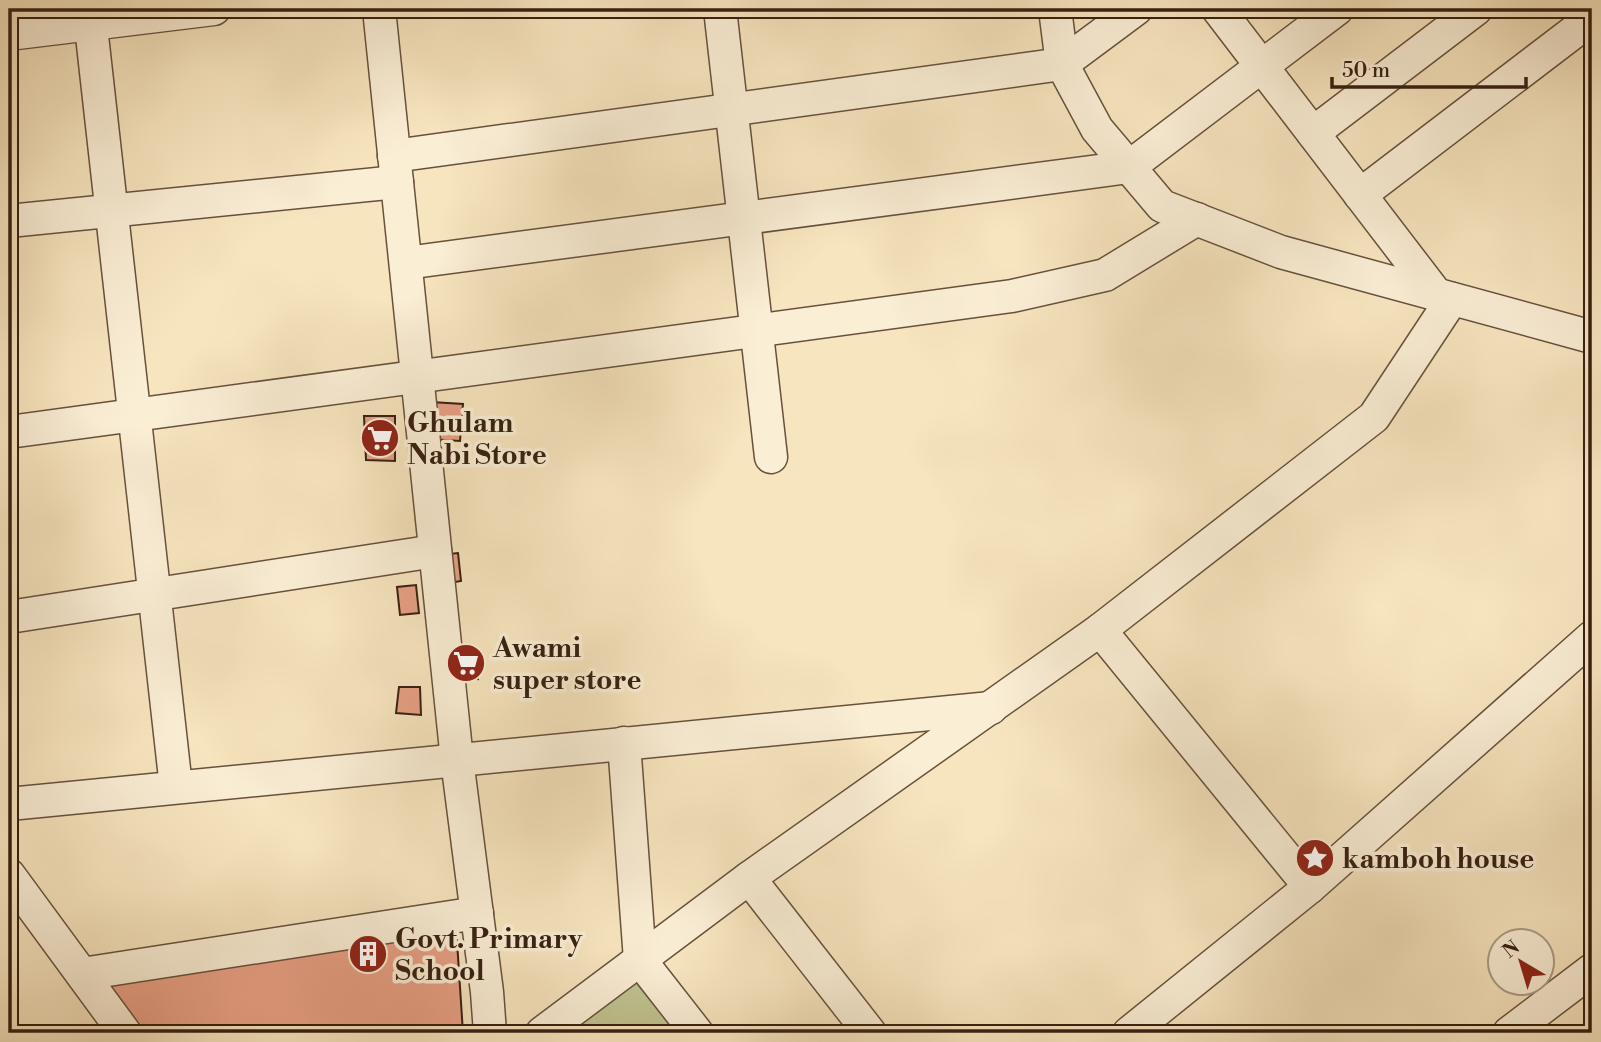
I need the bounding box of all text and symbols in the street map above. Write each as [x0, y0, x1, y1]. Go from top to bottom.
scale bar [1332, 46, 1526, 90]
text: 50 m [1342, 58, 1390, 84]
place label: Ghulam Nabi Store [407, 406, 547, 473]
supermarket icon: Ghulam Nabi Store [359, 417, 401, 459]
place label: Awami super store [492, 631, 642, 698]
supermarket icon: Awami super store [445, 642, 487, 684]
place icon: kamboh house [1294, 837, 1336, 879]
place label: kamboh house [1342, 842, 1534, 877]
place label: Govt. Primary School [395, 922, 583, 989]
north arrow [1486, 926, 1556, 996]
building icon: Govt. Primary School [347, 933, 389, 975]
text: N [1498, 935, 1524, 963]

